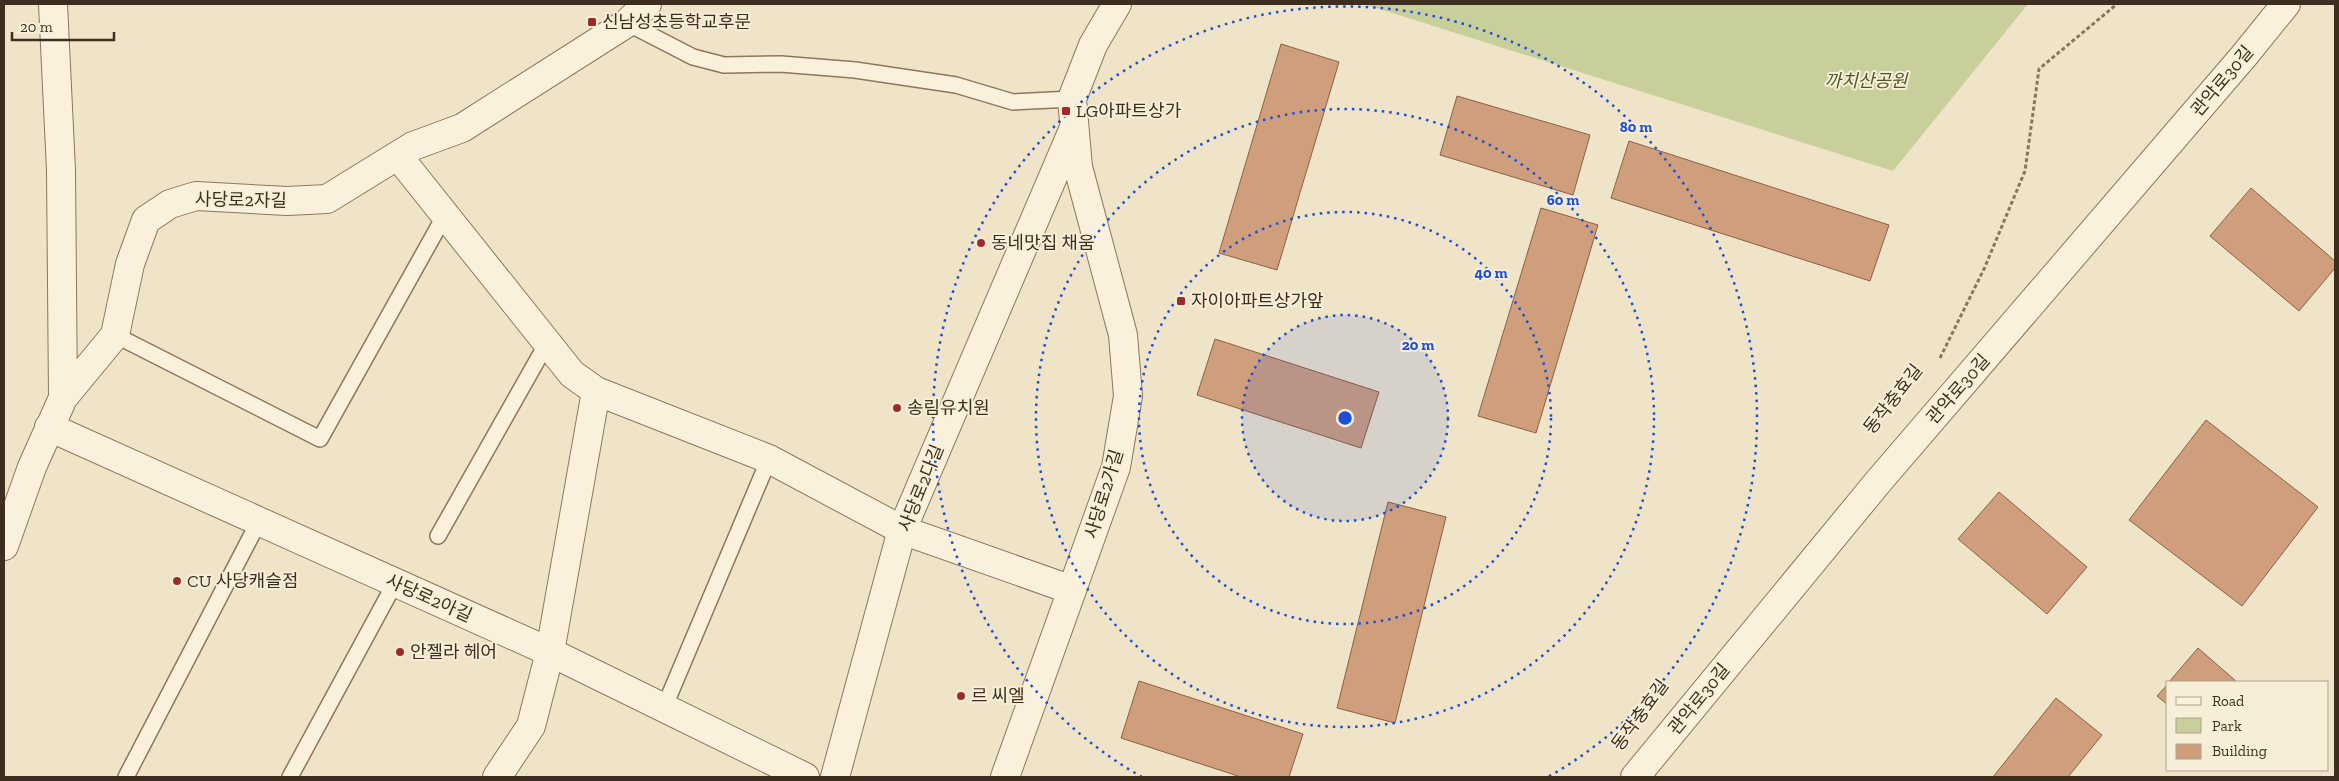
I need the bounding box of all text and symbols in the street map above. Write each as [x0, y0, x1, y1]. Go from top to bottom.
scale bar [12, 10, 115, 42]
place label: 신남성초등학교후문 [602, 11, 751, 33]
marker: 신남성초등학교후문 [586, 16, 598, 28]
text: 20 m [20, 18, 53, 36]
street label: 관악로30길 [2186, 41, 2258, 121]
park label: 까치산공원 [1825, 70, 1909, 92]
place label: LG아파트상가 [1076, 100, 1181, 122]
marker: LG아파트상가 [1060, 105, 1072, 117]
text: 80 m [1620, 118, 1652, 136]
street label: 사당로2자길 [195, 188, 287, 212]
text: 60 m [1547, 191, 1579, 209]
place label: 동네맛집 채움 [991, 232, 1094, 254]
marker: 동네맛집 채움 [975, 237, 987, 249]
text: 40 m [1474, 264, 1508, 282]
place label: 자이아파트상가앞 [1191, 290, 1323, 312]
marker: 자이아파트상가앞 [1175, 295, 1187, 307]
text: 20 m [1402, 336, 1434, 354]
street label: 관악로30길 [1922, 350, 1994, 428]
street label: 동작충효길 [1859, 360, 1927, 438]
place label: 송림유치원 [907, 397, 990, 419]
marker: 송림유치원 [891, 402, 903, 414]
centre of rings [1336, 409, 1354, 427]
street label: 사당로2다길 [894, 441, 948, 535]
street label: 사당로2가길 [1080, 447, 1128, 541]
street label: 사당로2아길 [382, 569, 476, 627]
place label: CU 사당캐슬점 [187, 570, 298, 592]
marker: CU 사당캐슬점 [171, 575, 183, 587]
place label: 안젤라 헤어 [410, 641, 497, 663]
marker: 안젤라 헤어 [394, 646, 406, 658]
street label: 관악로30길 [1664, 659, 1734, 739]
street label: 동작충효길 [1607, 675, 1673, 755]
legend [2166, 681, 2329, 771]
place label: 르 씨엘 [971, 685, 1025, 707]
marker: 르 씨엘 [955, 690, 967, 702]
text: Road [2212, 692, 2245, 710]
text: Park [2212, 717, 2242, 735]
text: Building [2212, 742, 2267, 760]

